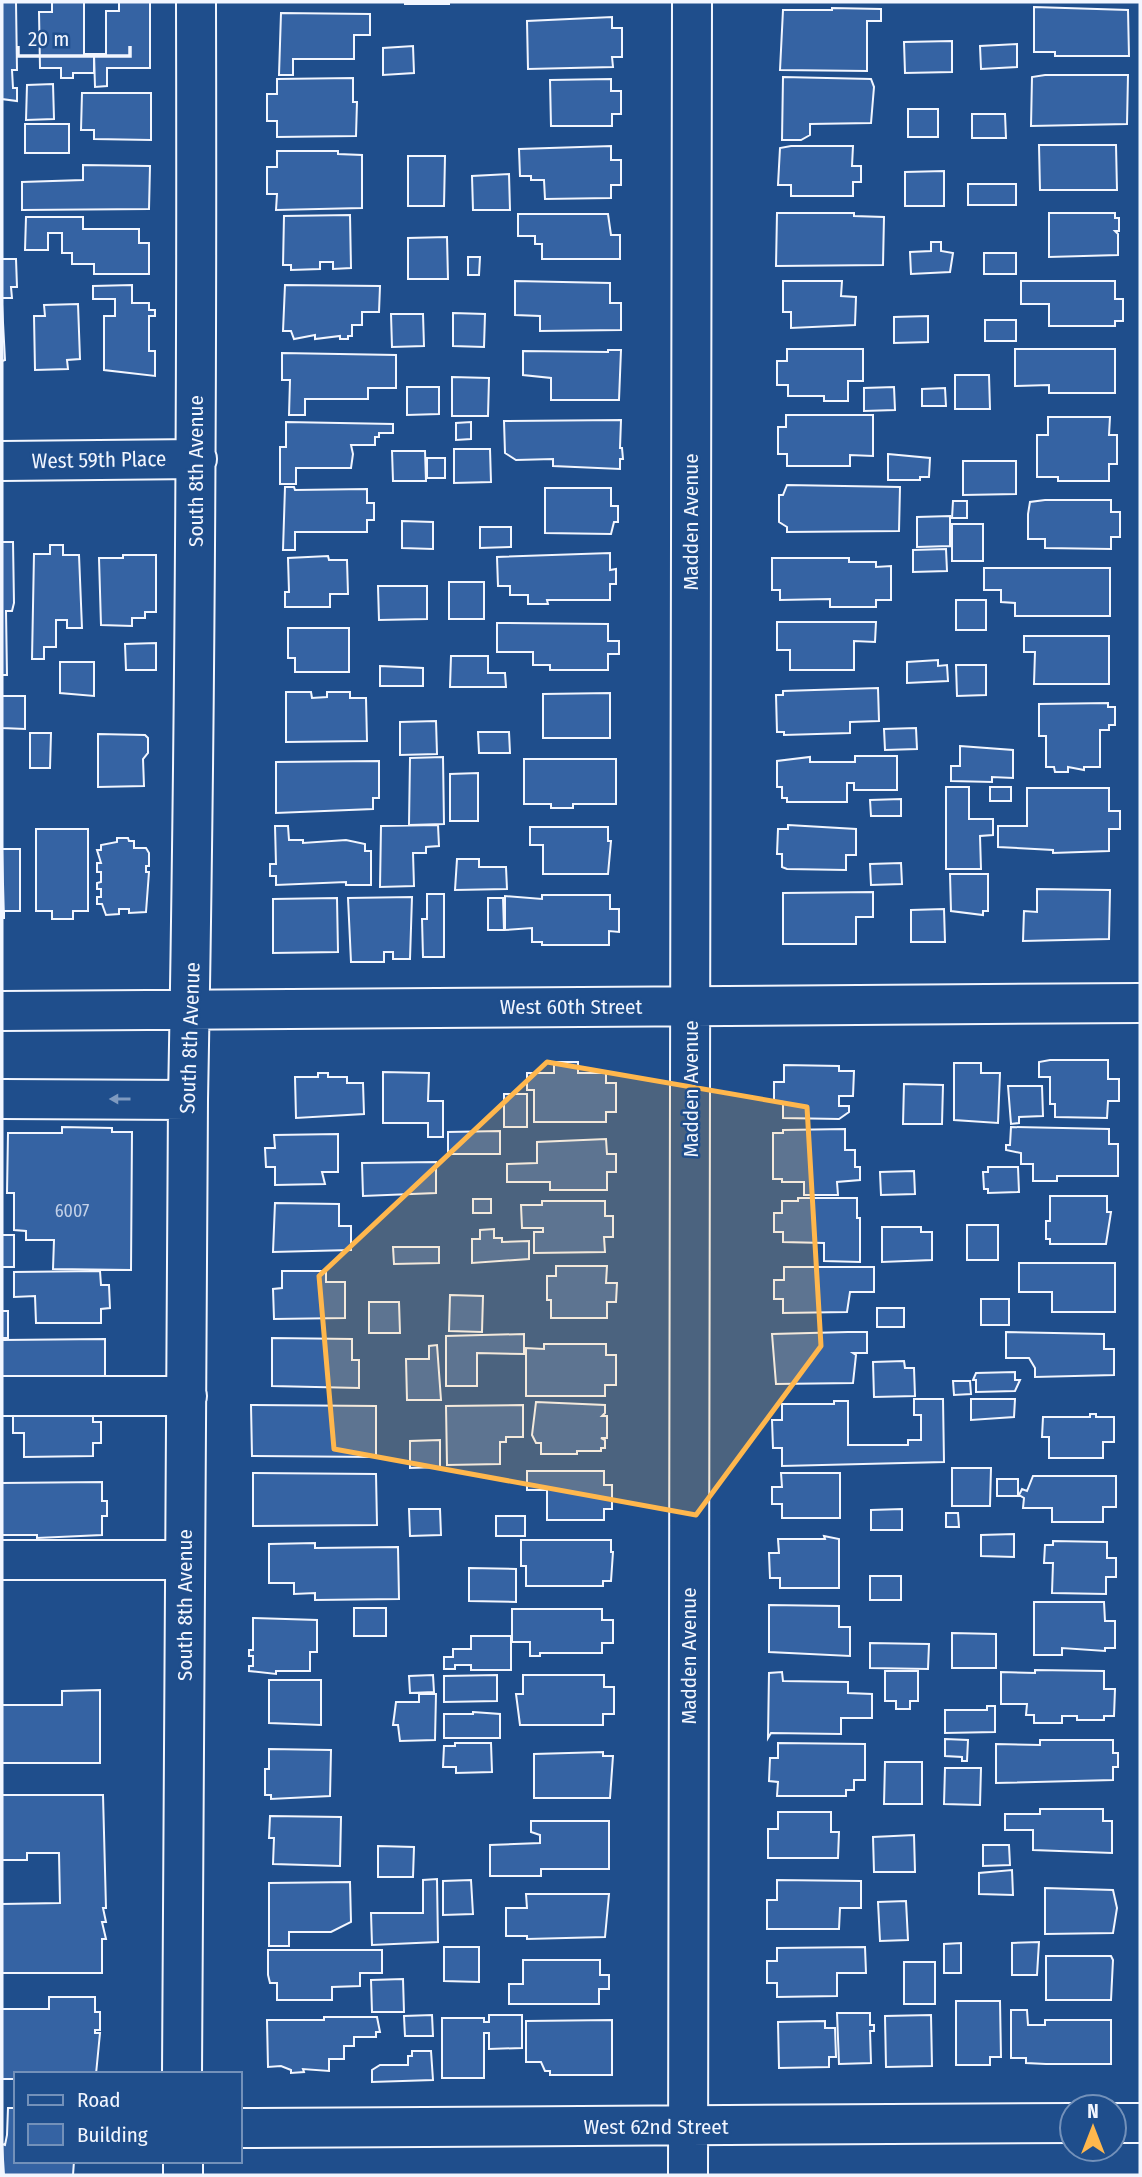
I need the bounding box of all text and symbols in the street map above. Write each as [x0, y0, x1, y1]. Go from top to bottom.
scale bar [18, 14, 130, 58]
text: 20 m [28, 26, 69, 52]
street label: South 8th Avenue [183, 395, 209, 547]
street label: West 59th Place [32, 446, 166, 474]
street label: Madden Avenue [678, 453, 704, 591]
street label: South 8th Avenue [174, 962, 206, 1114]
street label: West 60th Street [500, 994, 642, 1020]
street label: Madden Avenue [678, 1020, 704, 1158]
one-way arrow [108, 1093, 130, 1105]
house number: 6007 [55, 1200, 89, 1222]
street label: South 8th Avenue [172, 1529, 198, 1681]
street label: Madden Avenue [676, 1587, 702, 1725]
legend [14, 2072, 242, 2163]
text: Road [77, 2087, 121, 2113]
north arrow [1058, 2093, 1128, 2163]
text: N [1087, 2100, 1099, 2123]
street label: West 62nd Street [583, 2114, 729, 2140]
text: Building [77, 2122, 148, 2148]

